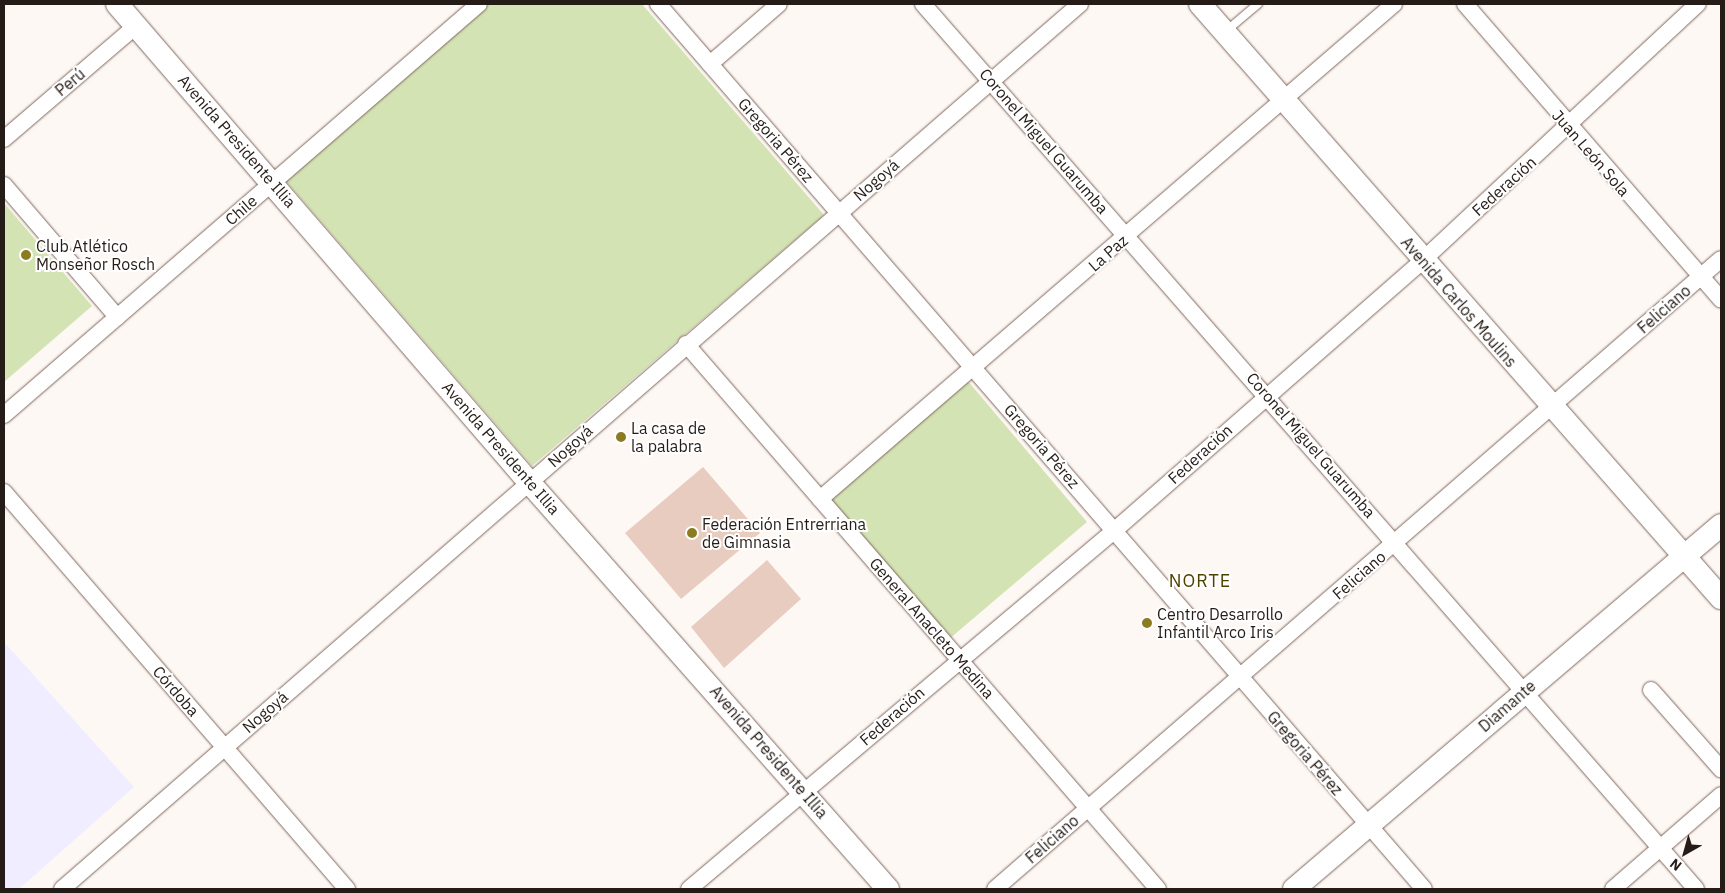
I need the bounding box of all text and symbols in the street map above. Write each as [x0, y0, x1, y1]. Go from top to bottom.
street label: Perú [51, 64, 89, 100]
street label: Coronel Miguel Guarumba [976, 64, 1112, 218]
street label: Avenida Presidente Illia [174, 71, 300, 211]
street label: Gregoria Pérez [734, 94, 818, 186]
street label: Juan León Sola [1548, 106, 1634, 200]
street label: Federación [1468, 152, 1540, 220]
street label: Nogoyá [849, 155, 903, 205]
street label: Chile [221, 191, 261, 229]
street label: La Paz [1084, 231, 1132, 275]
street label: Avenida Carlos Moulins [1397, 233, 1521, 371]
place label: Club Atlético Monseñor Rosch [36, 236, 155, 274]
marker: Club Atlético Monseñor Rosch [20, 249, 32, 261]
street label: Feliciano [1633, 281, 1695, 337]
street label: Coronel Miguel Guarumba [1243, 368, 1379, 522]
street label: Avenida Presidente Illia [438, 378, 564, 518]
street label: Gregoria Pérez [1000, 400, 1084, 492]
place label: La casa de la palabra [631, 418, 706, 456]
street label: Federación [1164, 420, 1236, 488]
street label: Nogoyá [544, 421, 596, 471]
marker: La casa de la palabra [615, 431, 627, 443]
place label: Federación Entrerriana de Gimnasia [702, 514, 866, 552]
marker: Federación Entrerriana de Gimnasia [686, 527, 698, 539]
street label: Feliciano [1328, 547, 1390, 603]
street label: General Anacleto Medina [866, 554, 998, 702]
district label: NORTE [1168, 570, 1232, 592]
place label: Centro Desarrollo Infantil Arco Iris [1157, 604, 1283, 642]
marker: Centro Desarrollo Infantil Arco Iris [1141, 617, 1153, 629]
street label: Córdoba [149, 662, 203, 720]
street label: Diamante [1475, 676, 1539, 736]
street label: Avenida Presidente Illia [706, 682, 832, 822]
street label: Federación [856, 683, 928, 749]
street label: Nogoyá [238, 687, 292, 737]
street label: Gregoria Pérez [1263, 707, 1347, 799]
street label: Feliciano [1021, 811, 1083, 867]
north arrow [1660, 828, 1710, 878]
text: N [1666, 855, 1685, 875]

